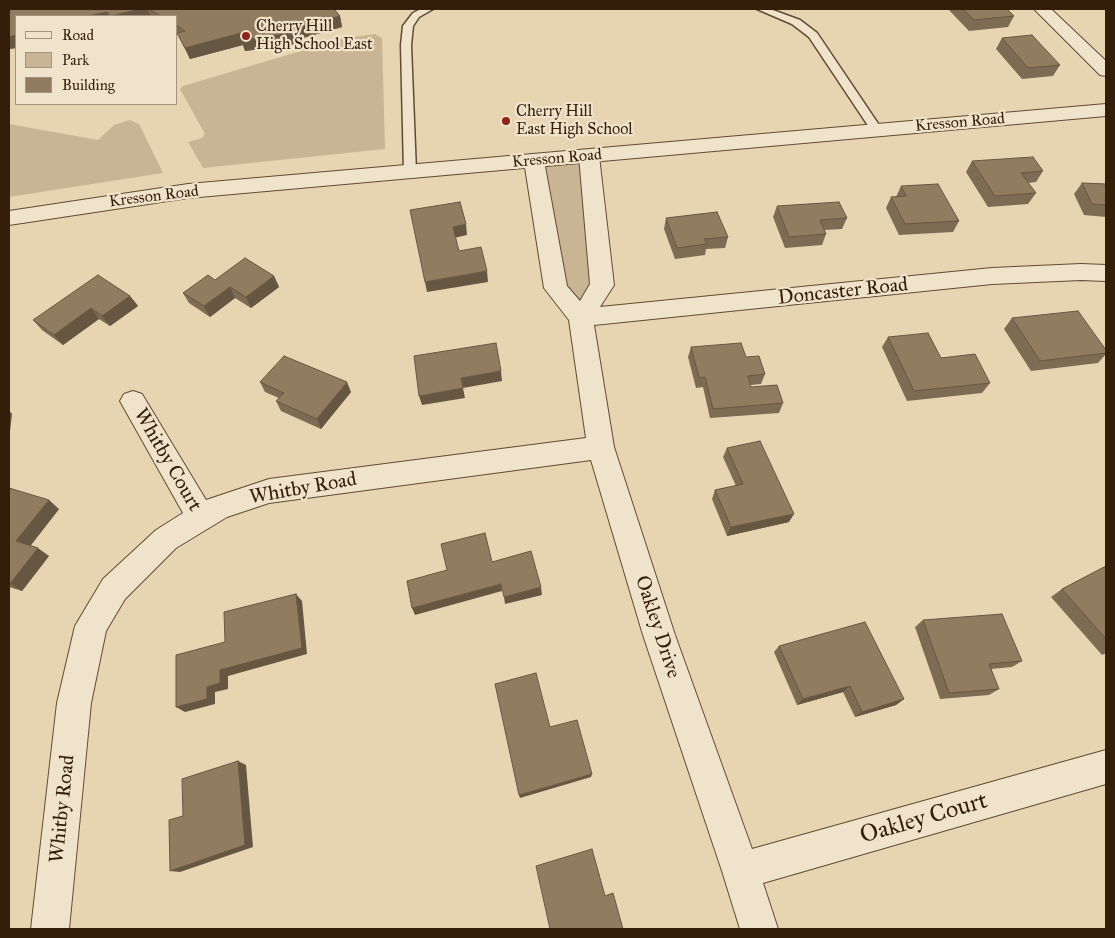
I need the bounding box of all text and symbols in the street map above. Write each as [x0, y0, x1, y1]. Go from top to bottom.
legend [15, 15, 178, 105]
place label: Cherry Hill High School East [256, 17, 373, 55]
text: Road [62, 26, 94, 44]
marker: Cherry Hill High School East [240, 30, 252, 42]
text: Park [62, 51, 89, 69]
text: Building [62, 76, 115, 94]
place label: Cherry Hill East High School [516, 102, 633, 140]
street label: Kresson Road [914, 110, 1006, 136]
marker: Cherry Hill East High School [500, 115, 512, 127]
street label: Kresson Road [511, 146, 603, 172]
street label: Kresson Road [108, 182, 200, 212]
street label: Doncaster Road [777, 273, 909, 311]
street label: Whitby Court [128, 404, 206, 516]
street label: Whitby Road [248, 468, 358, 510]
street label: Oakley Drive [629, 573, 685, 681]
street label: Whitby Road [45, 754, 81, 864]
street label: Oakley Court [857, 787, 991, 851]

